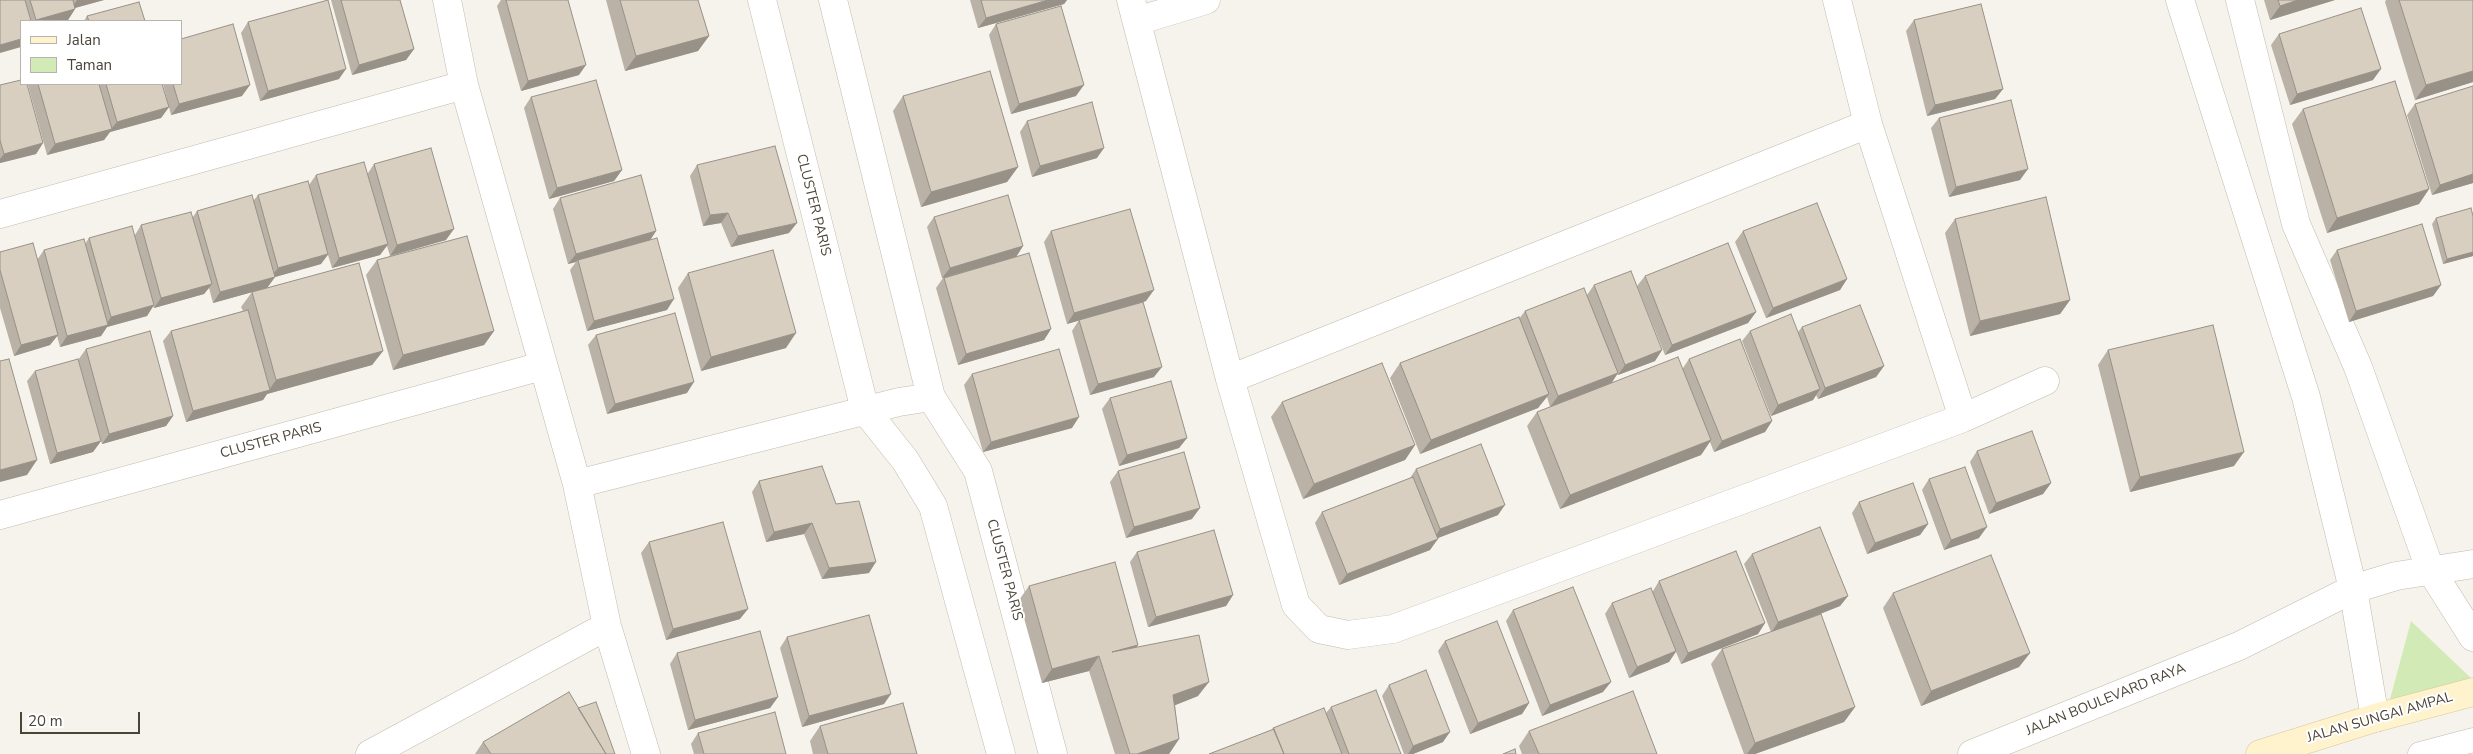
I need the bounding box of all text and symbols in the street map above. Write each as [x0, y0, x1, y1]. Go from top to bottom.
legend [20, 20, 182, 85]
text: Jalan [67, 30, 101, 50]
text: Taman [67, 55, 112, 75]
street label: CLUSTER PARIS [792, 152, 834, 258]
street label: CLUSTER PARIS [218, 419, 324, 463]
street label: CLUSTER PARIS [982, 517, 1026, 623]
street label: JALAN BOULEVARD RAYA [2024, 660, 2188, 740]
street label: JALAN SUNGAI AMPAL [2305, 689, 2455, 747]
scale bar [22, 702, 142, 734]
text: 20 m [28, 711, 63, 731]

